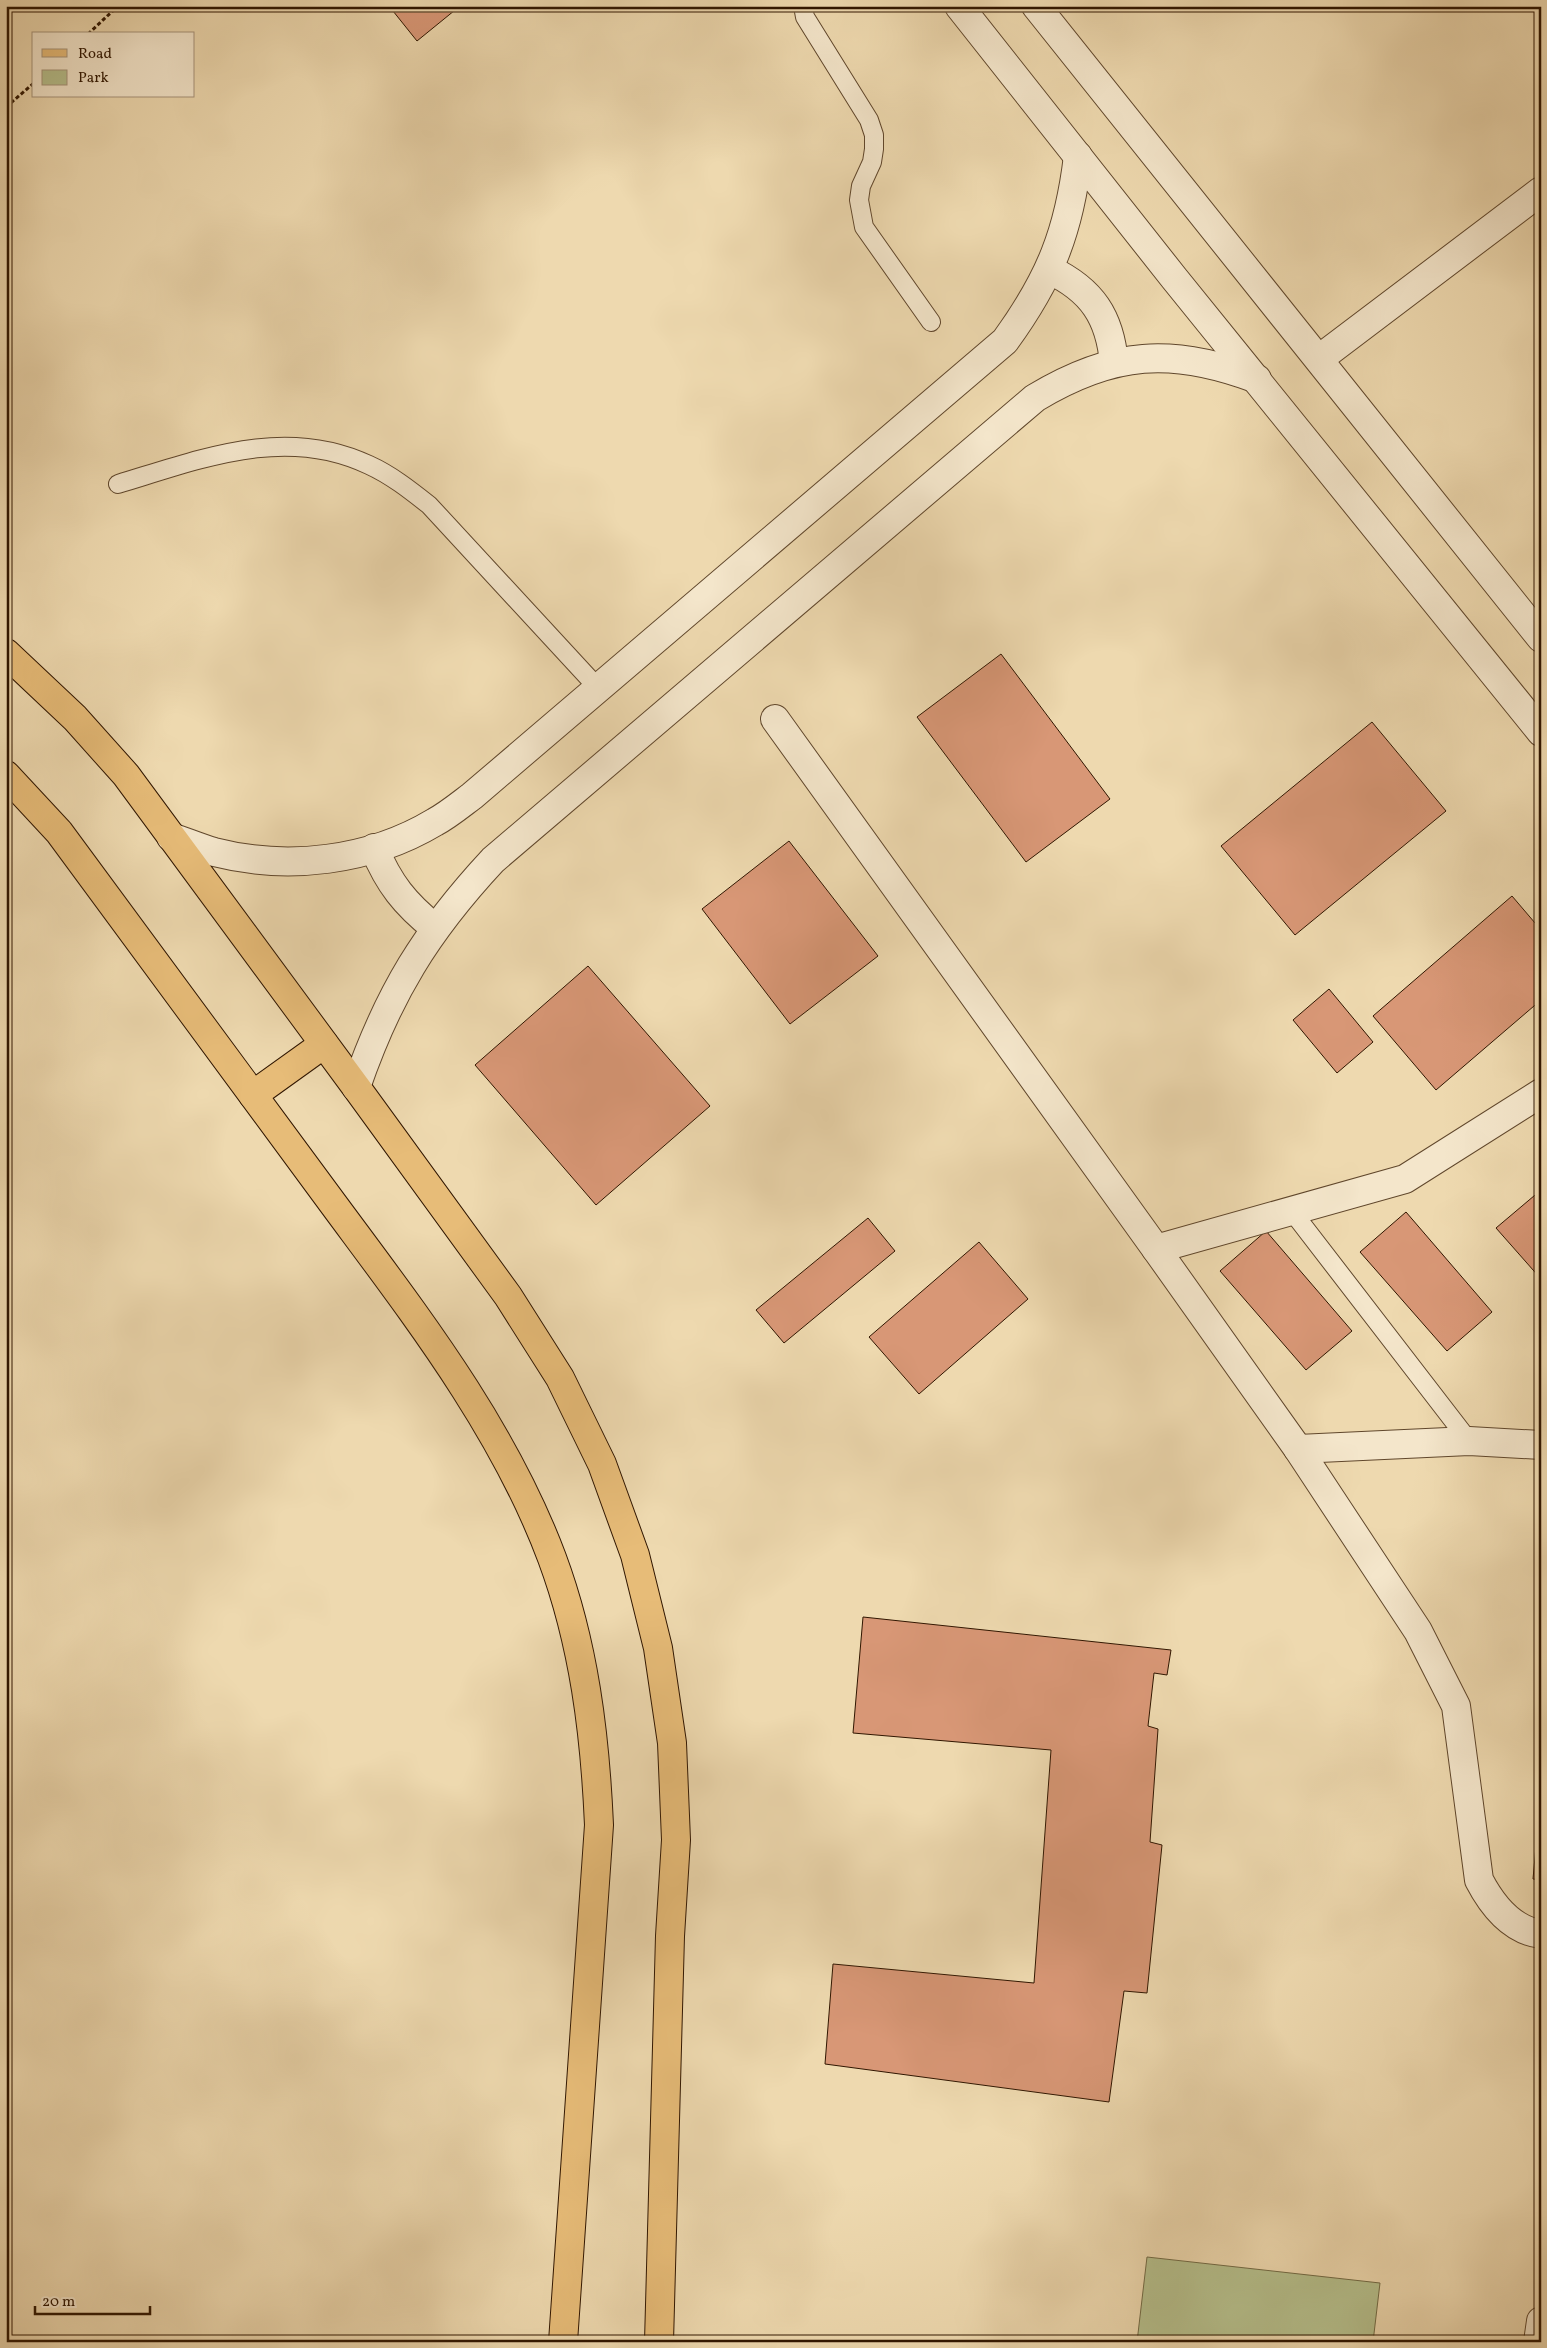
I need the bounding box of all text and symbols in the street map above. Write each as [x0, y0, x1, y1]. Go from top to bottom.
legend [32, 32, 195, 98]
text: Road [78, 44, 112, 65]
text: Park [78, 68, 109, 89]
scale bar [35, 2283, 150, 2315]
text: 20 m [42, 2292, 75, 2313]

